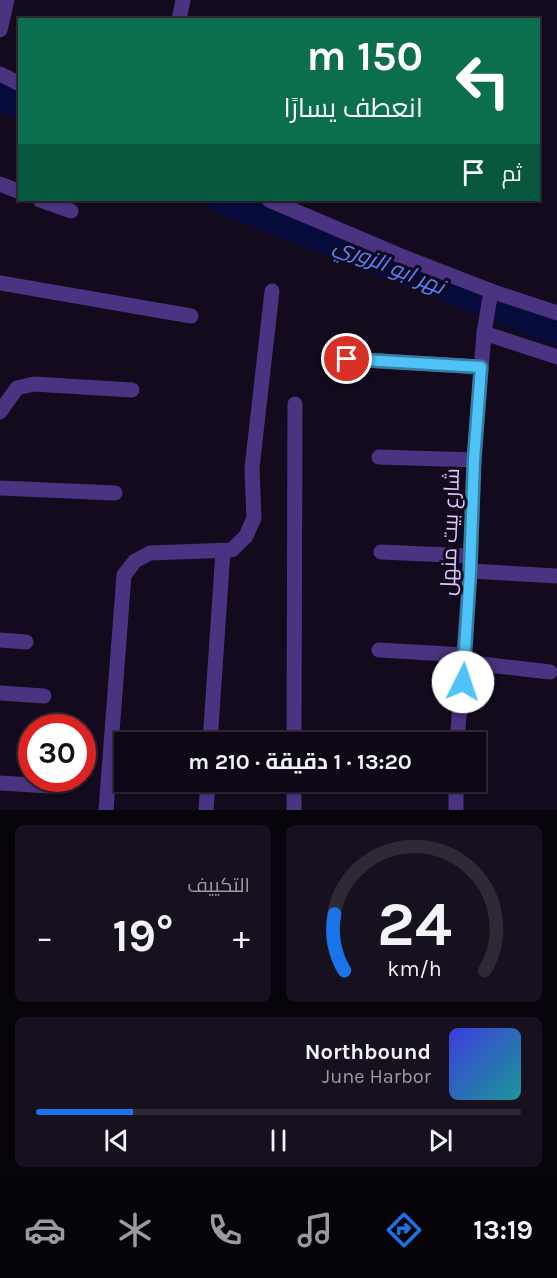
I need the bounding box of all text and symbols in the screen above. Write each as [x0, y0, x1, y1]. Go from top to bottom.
text: 150 m [307, 31, 423, 81]
icon: left [444, 42, 522, 120]
text: انعطف يسارًا [283, 92, 423, 124]
icon: arrive [457, 156, 490, 189]
text: ثم [502, 161, 522, 187]
water label: نهر ابو الزوري [328, 232, 450, 304]
pin [321, 333, 372, 384]
icon: arrive [330, 342, 363, 375]
street label: شارع بيت منهل [436, 468, 466, 596]
position arrow [431, 650, 495, 714]
speed limit sign: 30 [18, 714, 96, 792]
text: 13:20 · 1 دقيقة · 210 m [188, 749, 412, 775]
text: التكييف [187, 874, 250, 897]
text: 24 [377, 888, 451, 961]
text: 19° [113, 910, 173, 962]
text: − [36, 918, 53, 956]
text: + [233, 918, 250, 956]
text: km/h [387, 956, 441, 981]
text: Northbound [305, 1039, 431, 1065]
text: June Harbor [322, 1065, 431, 1088]
icon: previous [100, 1124, 133, 1157]
icon: pause [262, 1124, 295, 1157]
icon: next [424, 1124, 457, 1157]
icon: car [24, 1209, 66, 1251]
icon: climate [114, 1209, 156, 1251]
icon: phone [204, 1209, 246, 1251]
icon: music [294, 1209, 336, 1251]
icon: directions [383, 1209, 425, 1251]
text: 13:19 [473, 1214, 533, 1246]

